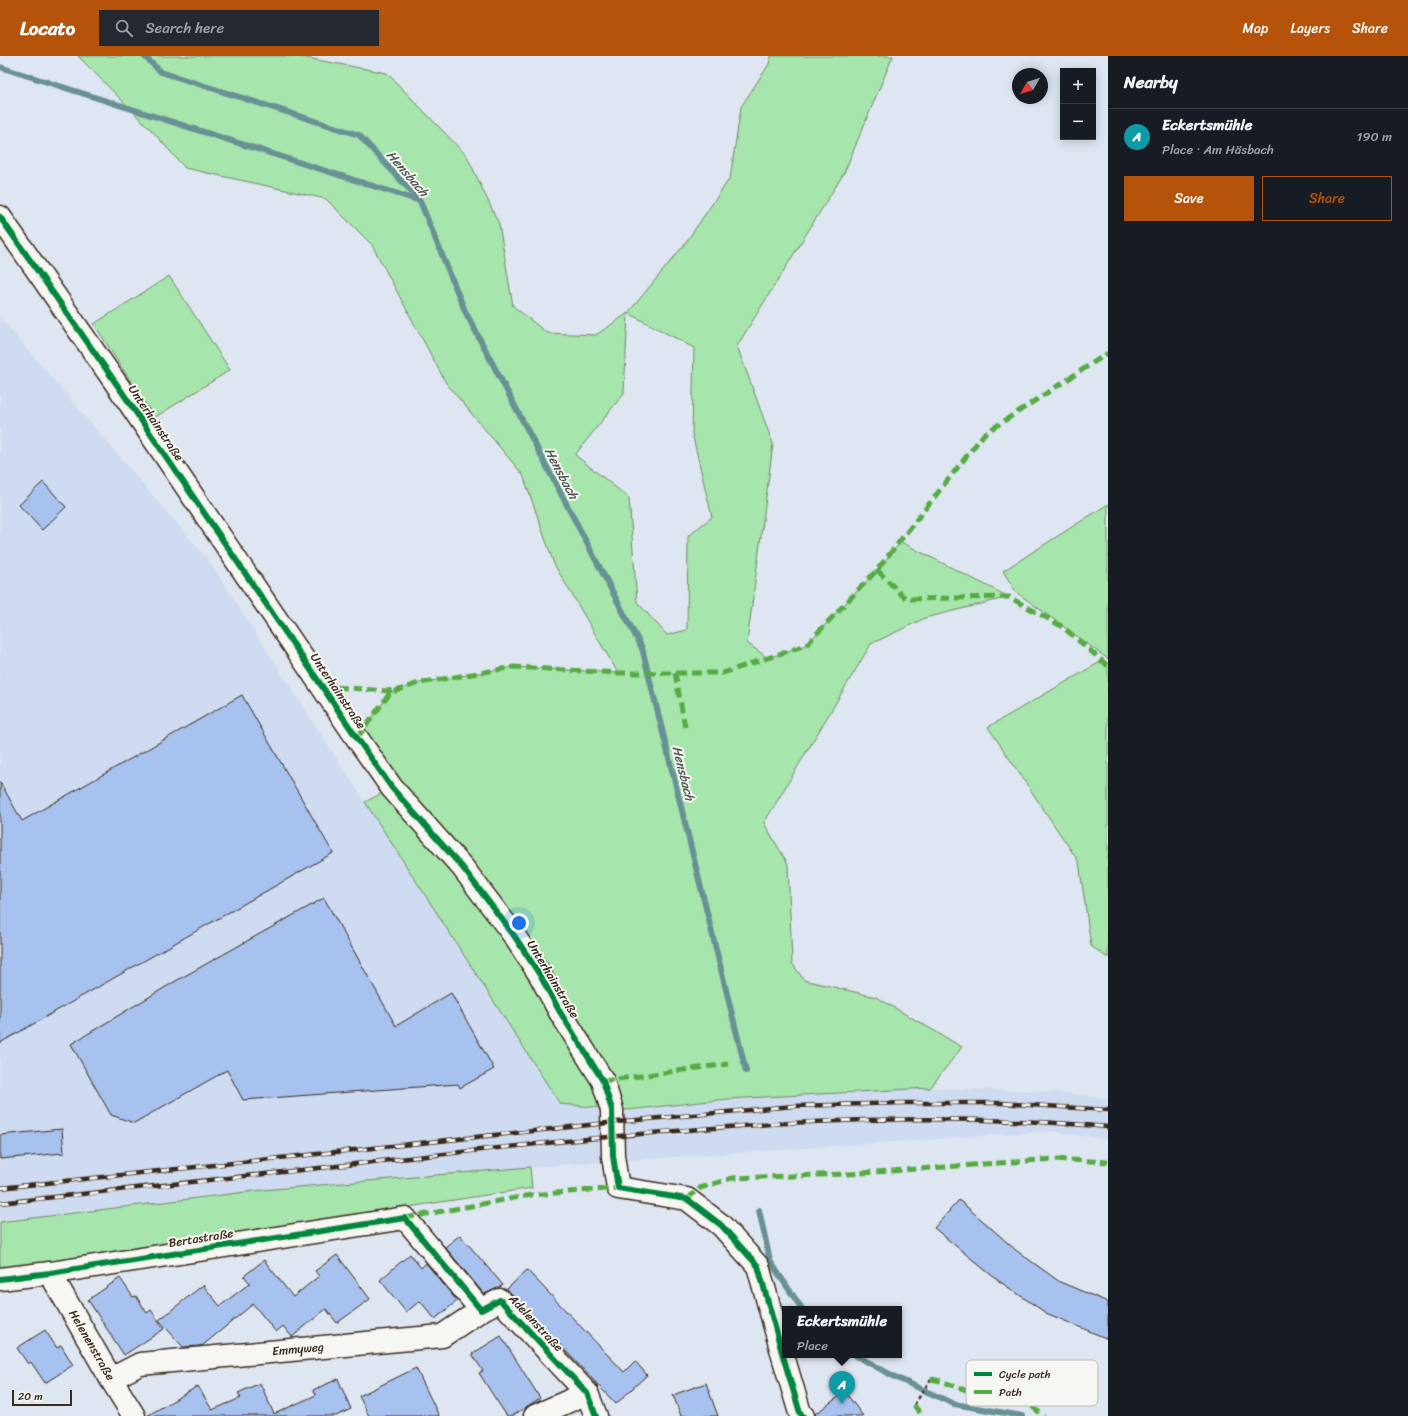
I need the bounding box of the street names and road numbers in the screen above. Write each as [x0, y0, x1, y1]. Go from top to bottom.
street label: Unterhainstraße [122, 380, 190, 466]
street label: Unterhainstraße [304, 648, 372, 734]
street label: Unterhainstraße [521, 935, 585, 1023]
street label: Bertastraße [167, 1222, 235, 1254]
street label: Adelenstraße [503, 1288, 569, 1357]
street label: Helenenstraße [63, 1305, 121, 1385]
street label: Emmyweg [271, 1336, 325, 1362]

